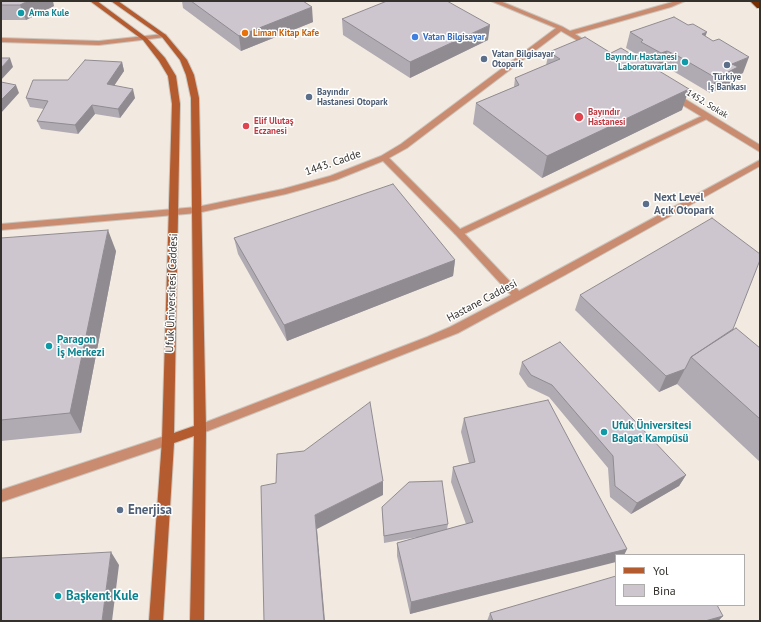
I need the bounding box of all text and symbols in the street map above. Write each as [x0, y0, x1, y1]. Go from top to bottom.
marker: Arma Kule [16, 8, 26, 18]
place label: Arma Kule [29, 8, 69, 18]
marker: Liman Kitap Kafe [240, 28, 250, 38]
place label: Liman Kitap Kafe [253, 28, 319, 38]
marker: Vatan Bilgisayar [410, 32, 420, 42]
place label: Vatan Bilgisayar [423, 32, 485, 42]
place label: Vatan Bilgisayar Otopark [492, 49, 554, 70]
place label: Bayındır Hastanesi Laboratuvarları [605, 52, 677, 73]
marker: Vatan Bilgisayar Otopark [479, 54, 489, 64]
marker: Bayındır Hastanesi Laboratuvarları [680, 57, 690, 67]
marker: Türkiye İş Bankası [722, 60, 732, 70]
place label: Türkiye İş Bankası [708, 72, 746, 93]
place label: Bayındır Hastanesi Otopark [317, 87, 388, 108]
street label: 1452. Sokak [684, 87, 730, 121]
marker: Bayındır Hastanesi Otopark [304, 92, 314, 102]
place label: Bayındır Hastanesi [588, 107, 625, 128]
marker: Bayındır Hastanesi [573, 111, 585, 123]
place label: Elif Ulutaş Eczanesi [254, 116, 293, 137]
marker: Elif Ulutaş Eczanesi [241, 121, 251, 131]
street label: 1443. Cadde [303, 147, 363, 179]
place label: Next Level Açık Otopark [654, 191, 714, 217]
marker: Next Level Açık Otopark [641, 199, 651, 209]
street label: Ufuk Üniversitesi Caddesi [163, 233, 181, 353]
street label: Hastane Caddesi [445, 277, 519, 325]
place label: Paragon İş Merkezi [57, 333, 105, 359]
marker: Paragon İş Merkezi [44, 341, 54, 351]
place label: Ufuk Üniversitesi Balgat Kampüsü [612, 419, 692, 445]
marker: Ufuk Üniversitesi Balgat Kampüsü [599, 427, 609, 437]
place label: Enerjisa [128, 502, 172, 518]
marker: Enerjisa [115, 505, 125, 515]
legend [615, 554, 745, 606]
text: Yol [653, 563, 669, 578]
text: Bina [653, 583, 676, 598]
place label: Başkent Kule [66, 588, 139, 604]
marker: Başkent Kule [53, 591, 63, 601]

